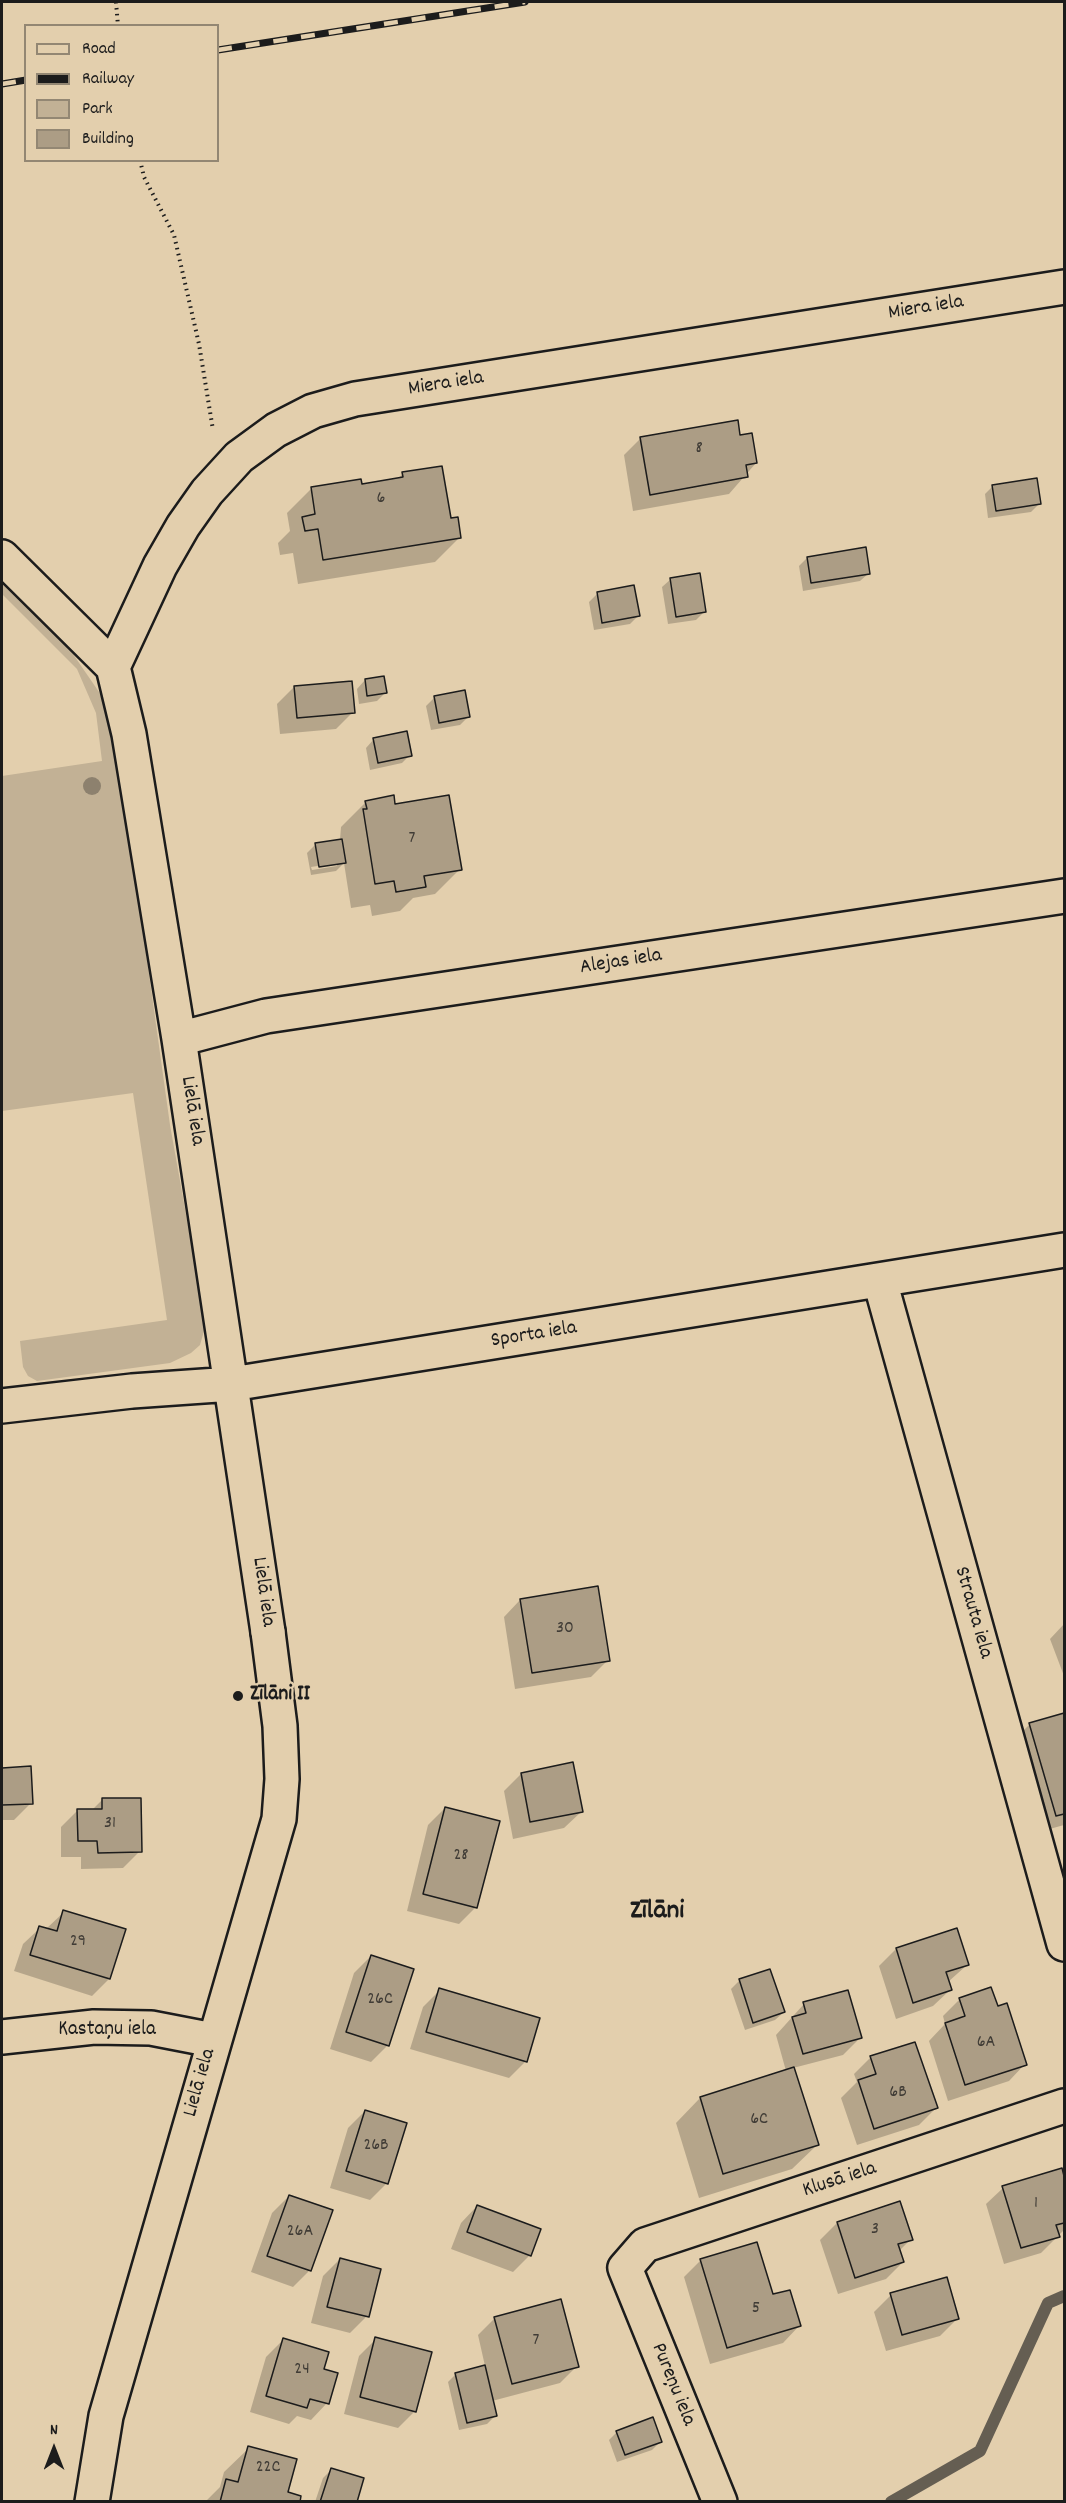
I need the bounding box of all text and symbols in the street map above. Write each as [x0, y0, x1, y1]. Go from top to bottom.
legend [24, 24, 219, 162]
text: Road [82, 37, 116, 62]
text: Railway [82, 67, 134, 92]
text: Park [82, 97, 113, 122]
text: Building [82, 127, 134, 152]
street label: Miera iela [887, 291, 965, 327]
street label: Miera iela [407, 367, 485, 403]
house number: 8 [695, 439, 703, 461]
house number: 6 [377, 489, 385, 511]
house number: 7 [409, 829, 415, 851]
street label: Alejas iela [578, 944, 664, 982]
street label: Lielā iela [173, 1075, 209, 1147]
street label: Sporta iela [489, 1317, 579, 1355]
street label: Lielā iela [245, 1556, 279, 1628]
street label: Strauta iela [947, 1564, 997, 1662]
house number: 30 [556, 1619, 574, 1641]
place label: Zīlāni II [250, 1683, 310, 1709]
marker: Zīlāni II [231, 1689, 245, 1703]
house number: 31 [104, 1814, 116, 1836]
house number: 28 [453, 1846, 469, 1868]
district label: Zīlāni [630, 1897, 684, 1929]
house number: 29 [70, 1932, 86, 1954]
house number: 26C [367, 1990, 393, 2012]
street label: Kastaņu iela [58, 2018, 156, 2044]
house number: 6A [977, 2033, 995, 2055]
street label: Lielā iela [179, 2046, 223, 2120]
house number: 6B [889, 2083, 907, 2105]
house number: 6C [750, 2110, 768, 2132]
house number: 26B [363, 2136, 389, 2158]
street label: Klusā iela [800, 2157, 880, 2205]
house number: 1 [1034, 2194, 1038, 2216]
house number: 3 [871, 2220, 879, 2242]
house number: 26A [287, 2222, 313, 2244]
house number: 5 [752, 2299, 760, 2321]
house number: 7 [533, 2331, 539, 2353]
street label: Pureņu iela [644, 2340, 700, 2430]
house number: 24 [294, 2360, 310, 2382]
north arrow [24, 2419, 84, 2479]
text: N [50, 2419, 58, 2442]
house number: 22C [256, 2458, 280, 2480]

